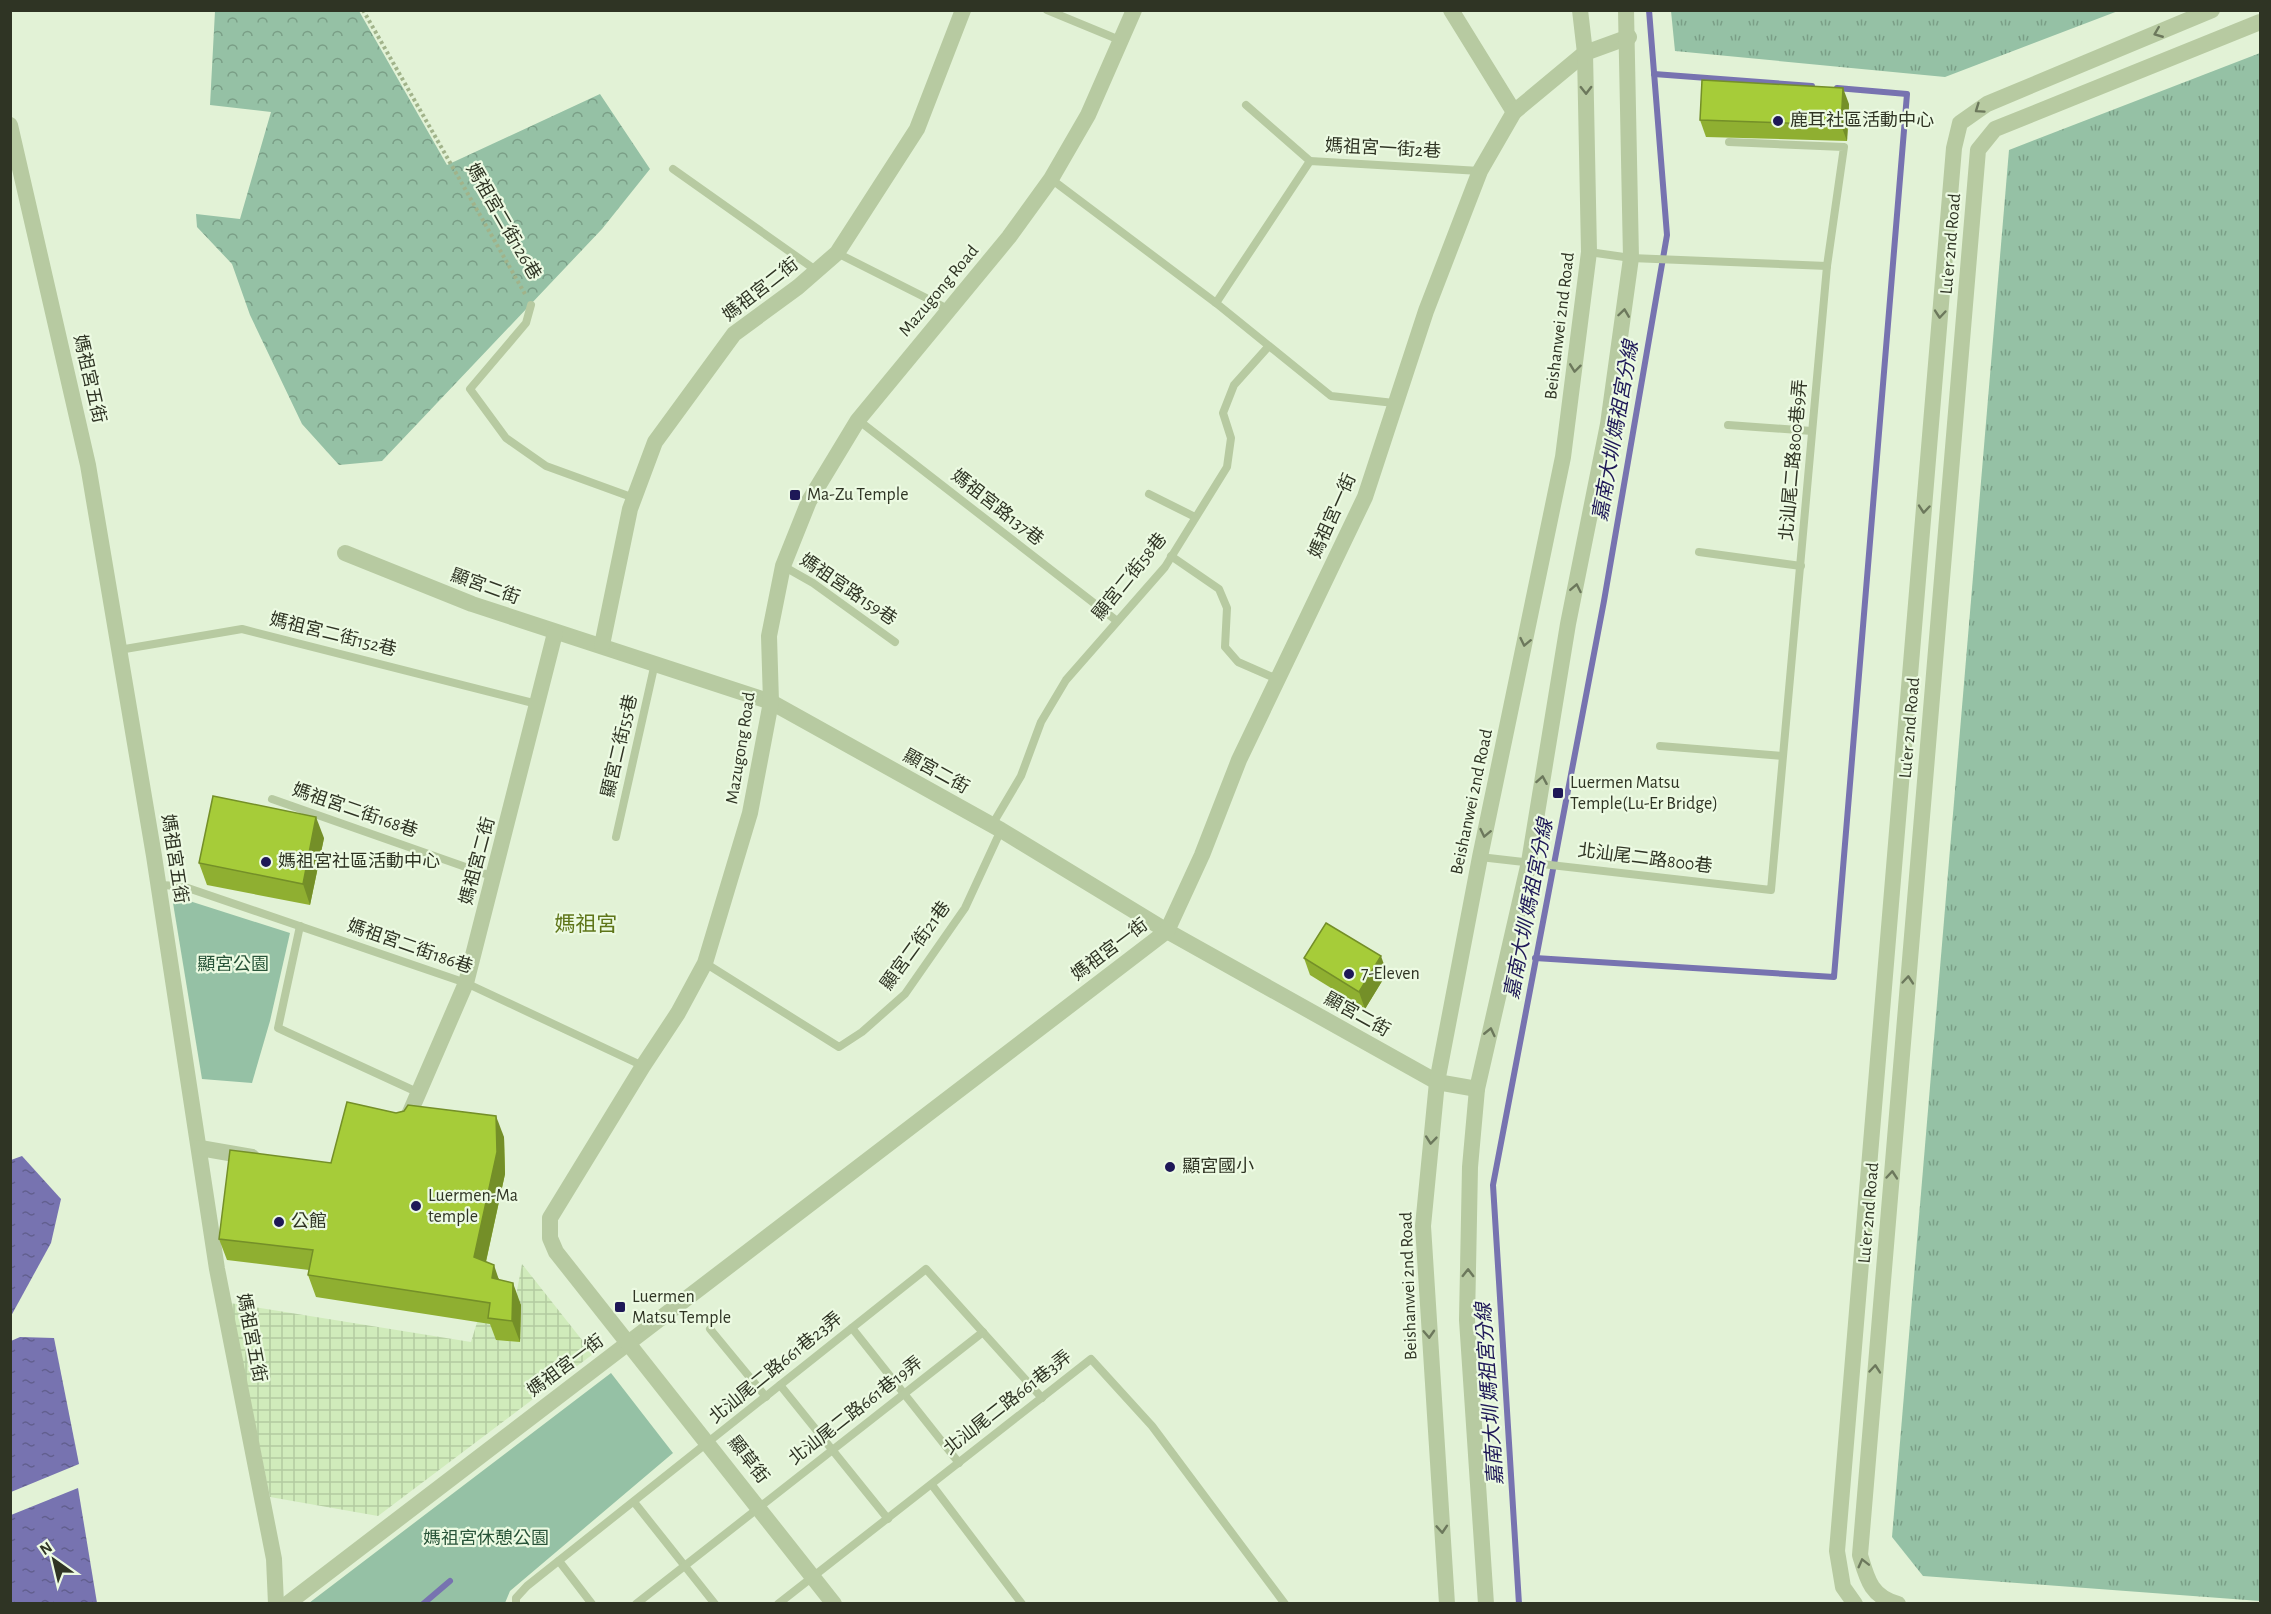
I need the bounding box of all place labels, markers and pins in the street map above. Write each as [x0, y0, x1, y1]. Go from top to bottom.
place label: 鹿耳社區活動中心 [1790, 110, 1934, 130]
marker: 鹿耳社區活動中心 [1771, 114, 1785, 128]
place label: Ma-Zu Temple [807, 486, 909, 504]
marker: Ma-Zu Temple [788, 488, 802, 502]
place label: Luermen Matsu Temple(Lu-Er Bridge) [1570, 774, 1718, 813]
marker: Luermen Matsu Temple(Lu-Er Bridge) [1551, 786, 1565, 800]
place label: 媽祖宮社區活動中心 [278, 851, 440, 871]
marker: 媽祖宮社區活動中心 [259, 855, 273, 869]
place label: 7-Eleven [1361, 965, 1420, 983]
marker: 7-Eleven [1342, 967, 1356, 981]
place label: 顯宮國小 [1182, 1156, 1254, 1176]
marker: 顯宮國小 [1163, 1160, 1177, 1174]
place label: Luermen-Ma temple [428, 1187, 518, 1226]
marker: Luermen-Ma temple [409, 1199, 423, 1213]
place label: 公館 [291, 1211, 327, 1231]
marker: 公館 [272, 1215, 286, 1229]
place label: Luermen Matsu Temple [632, 1288, 731, 1327]
marker: Luermen Matsu Temple [613, 1300, 627, 1314]

